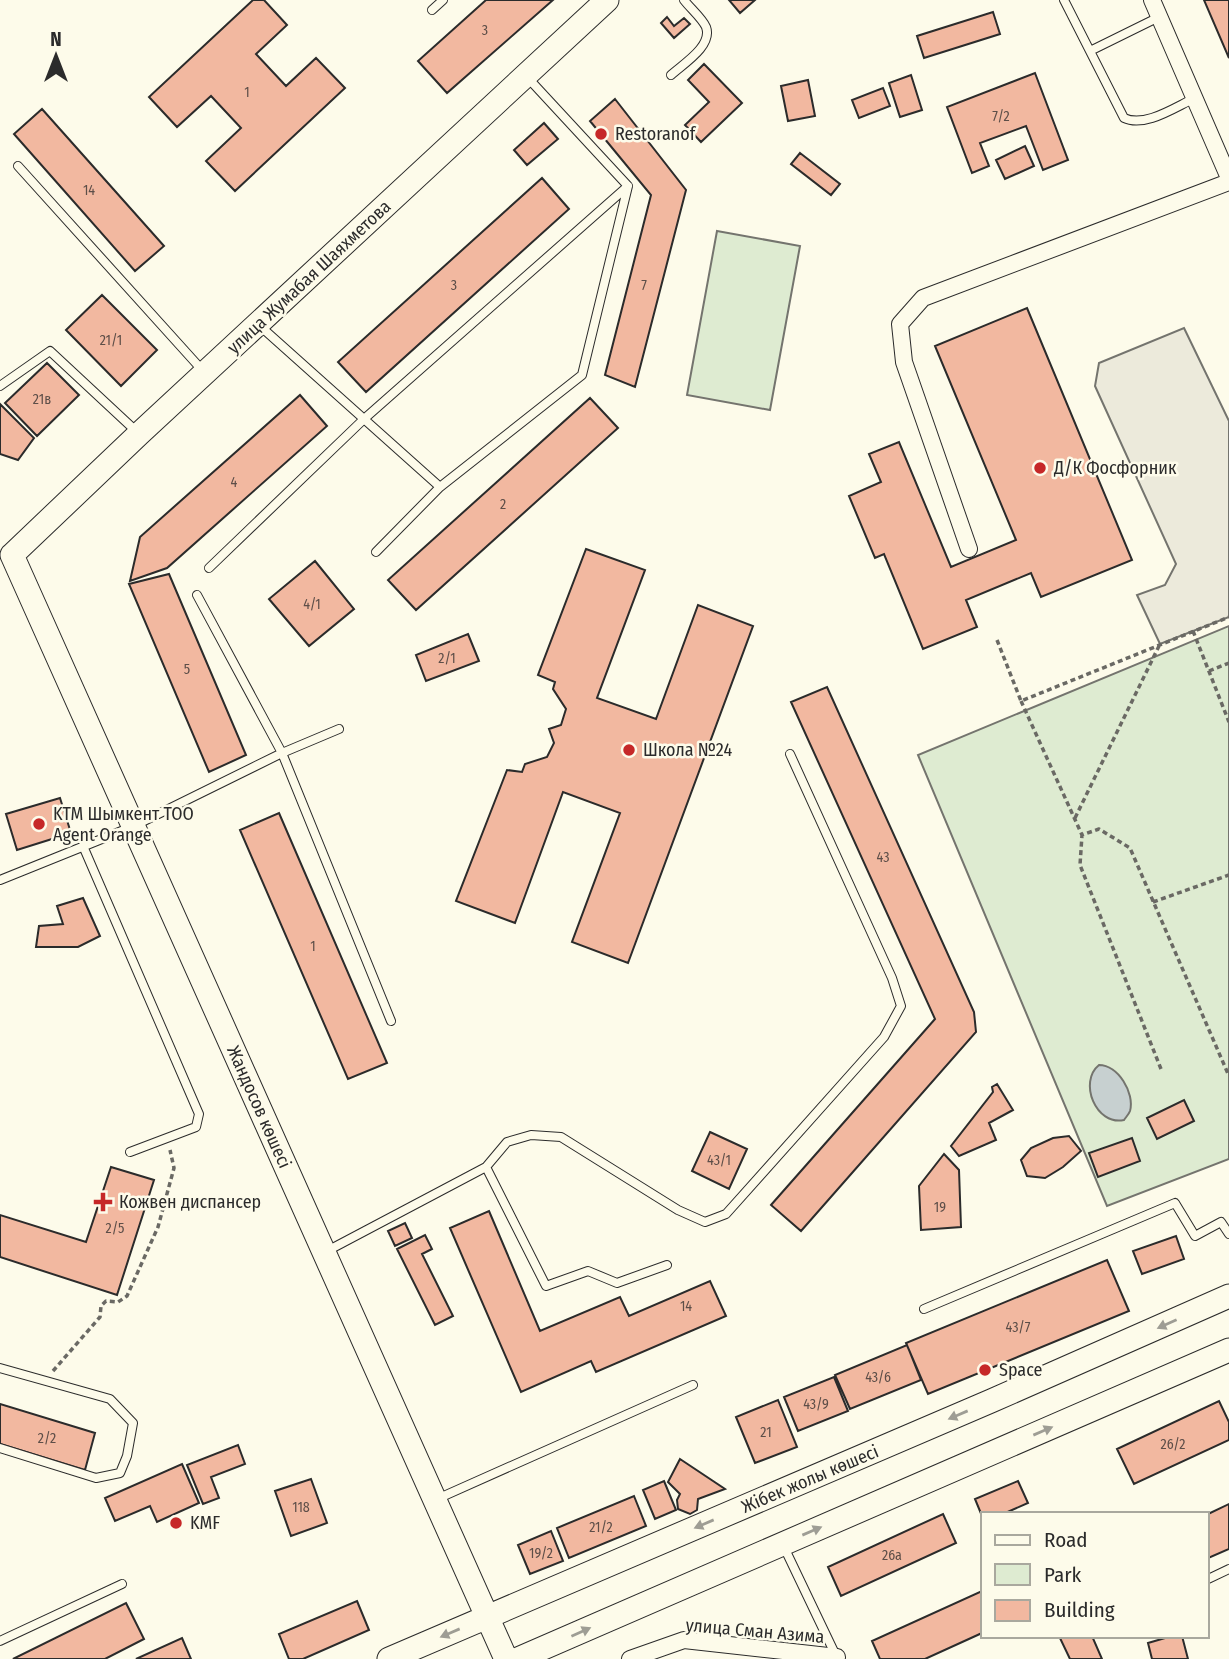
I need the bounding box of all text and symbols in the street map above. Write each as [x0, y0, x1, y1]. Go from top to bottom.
north arrow [21, 21, 91, 91]
house number: 3 [482, 22, 488, 39]
text: N [50, 28, 62, 51]
house number: 1 [244, 84, 250, 101]
house number: 7/2 [992, 108, 1010, 125]
place label: Restoranof [615, 123, 697, 145]
marker: Restoranof [593, 126, 609, 142]
house number: 14 [83, 182, 95, 199]
street label: улица Жумабая Шаяхметова [223, 195, 395, 358]
house number: 3 [451, 277, 457, 294]
house number: 7 [641, 277, 647, 294]
house number: 21/1 [100, 332, 122, 349]
house number: 21в [33, 391, 51, 408]
place label: Д/К Фосфорник [1053, 457, 1177, 479]
marker: Д/К Фосфорник [1032, 460, 1048, 476]
house number: 4 [231, 474, 238, 491]
house number: 2 [500, 496, 506, 513]
house number: 4/1 [303, 596, 321, 613]
house number: 2/1 [438, 650, 456, 667]
house number: 5 [184, 661, 190, 678]
place label: Школа №24 [643, 739, 732, 761]
marker: Школа №24 [621, 742, 637, 758]
place label: KTM Шымкент ТОО Agent Orange [53, 803, 194, 846]
marker: KTM Шымкент ТОО Agent Orange [31, 816, 47, 832]
house number: 43 [877, 849, 889, 866]
house number: 1 [310, 938, 316, 955]
street label: Жандосов көшесі [222, 1042, 296, 1172]
house number: 43/1 [707, 1152, 731, 1169]
place label: Кожвен диспансер [119, 1191, 261, 1213]
marker: Кожвен диспансер [93, 1192, 113, 1212]
house number: 19 [934, 1199, 946, 1216]
house number: 2/5 [106, 1220, 124, 1237]
house number: 14 [680, 1298, 692, 1315]
house number: 43/7 [1006, 1319, 1031, 1336]
one-way arrow [1156, 1319, 1177, 1330]
place label: Space [999, 1359, 1043, 1381]
marker: Space [977, 1362, 993, 1378]
house number: 43/6 [865, 1369, 891, 1386]
house number: 43/9 [803, 1396, 829, 1413]
one-way arrow [948, 1410, 969, 1421]
house number: 21 [760, 1424, 772, 1441]
one-way arrow [1033, 1425, 1053, 1437]
house number: 2/2 [38, 1430, 56, 1447]
house number: 26/2 [1160, 1436, 1186, 1453]
street label: Жібек жолы көшесі [738, 1440, 882, 1518]
house number: 118 [292, 1499, 310, 1516]
place label: KMF [190, 1512, 220, 1534]
legend [981, 1512, 1208, 1638]
marker: KMF [168, 1515, 184, 1531]
one-way arrow [694, 1518, 714, 1530]
house number: 21/2 [589, 1519, 613, 1536]
one-way arrow [802, 1525, 822, 1537]
text: Road [1044, 1527, 1088, 1553]
house number: 19/2 [529, 1545, 553, 1562]
house number: 26а [882, 1547, 902, 1564]
text: Park [1044, 1562, 1082, 1588]
text: Building [1044, 1597, 1115, 1623]
street label: улица Сман Азима [685, 1614, 825, 1648]
one-way arrow [571, 1626, 591, 1638]
one-way arrow [440, 1627, 460, 1639]

